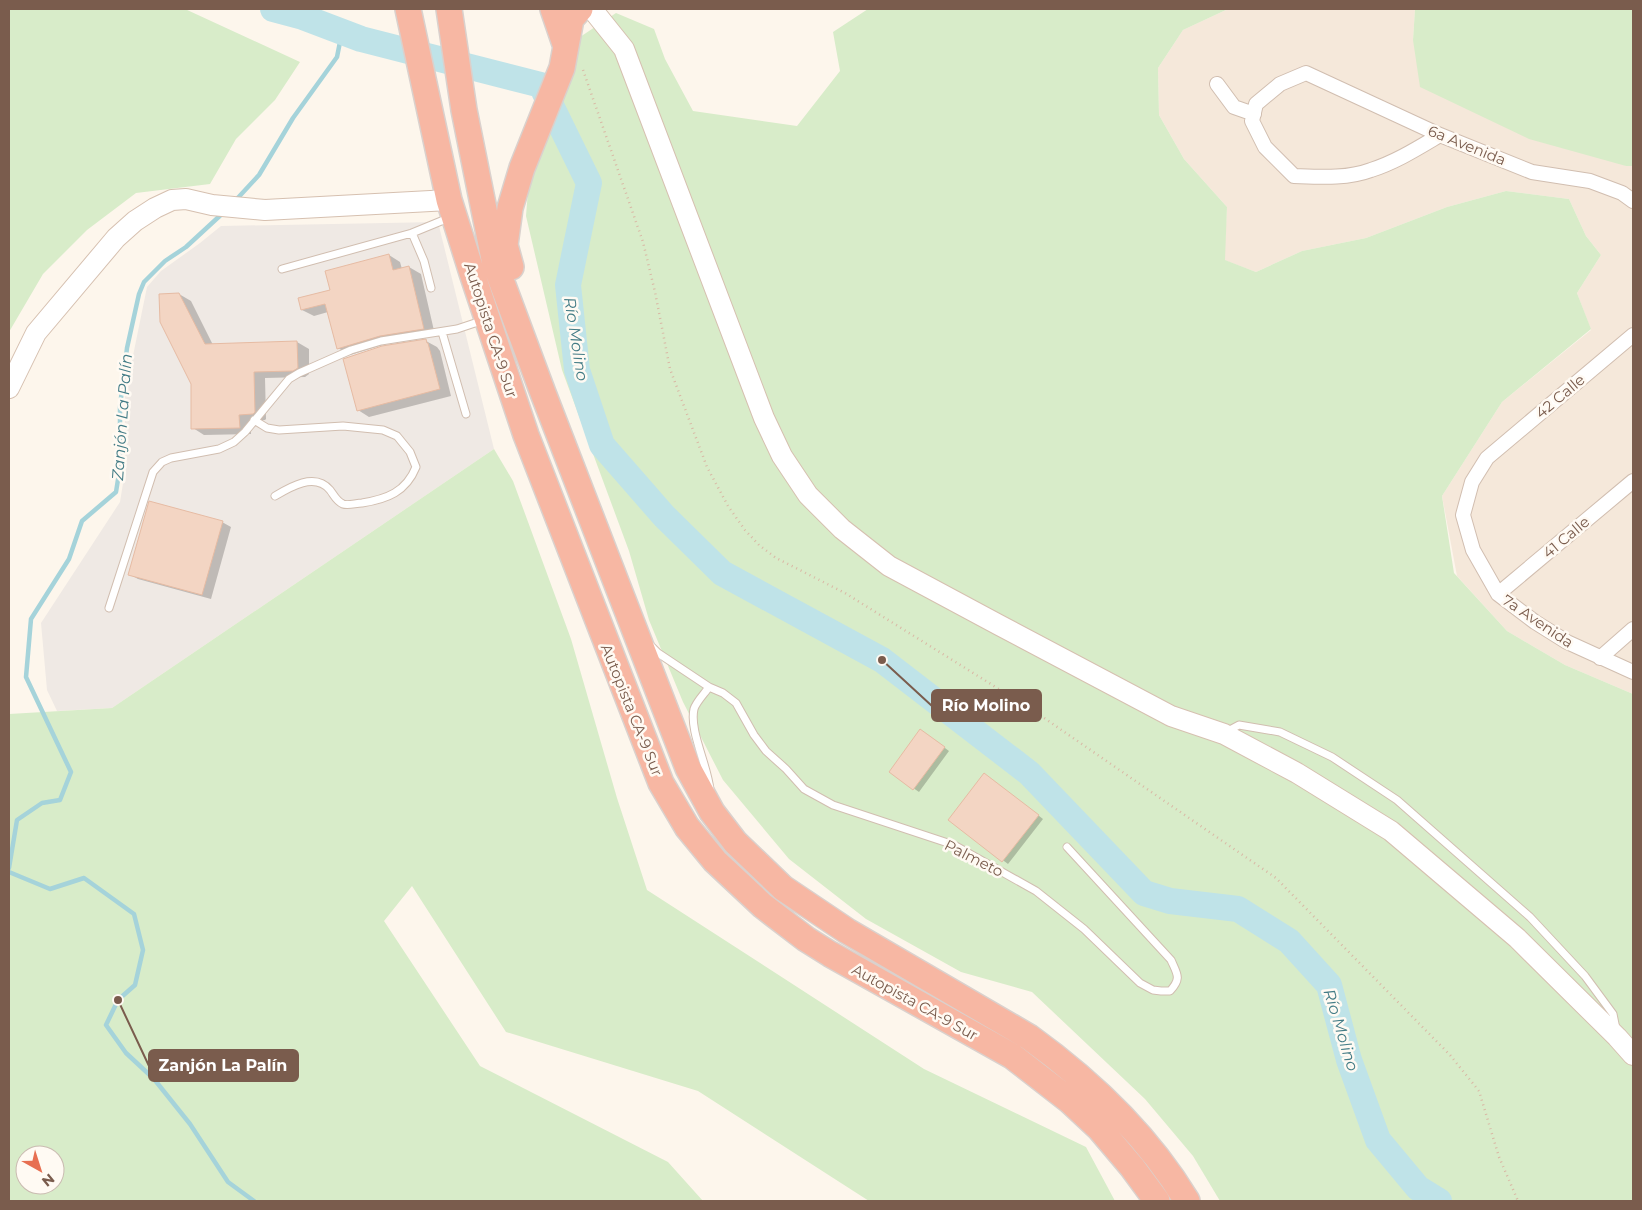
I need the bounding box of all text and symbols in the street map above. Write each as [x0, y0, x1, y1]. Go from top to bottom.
street label: 6a Avenida [1425, 121, 1509, 169]
street label: Autopista CA-9 Sur [460, 260, 522, 400]
water label: Río Molino [560, 296, 592, 382]
water label: Zanjón La Palín [108, 353, 136, 482]
street label: 42 Calle [1531, 370, 1589, 422]
street label: 41 Calle [1539, 512, 1593, 562]
street label: 7a Avenida [1499, 590, 1577, 652]
street label: Autopista CA-9 Sur [597, 641, 667, 779]
callout: Río Molino [932, 690, 1041, 721]
text: Río Molino [942, 696, 1030, 715]
street label: Palmeto [941, 835, 1007, 881]
street label: Autopista CA-9 Sur [849, 960, 981, 1044]
water label: Río Molino [1320, 987, 1362, 1073]
callout: Zanjón La Palín [149, 1050, 298, 1081]
text: Zanjón La Palín [159, 1056, 287, 1075]
north arrow [15, 1145, 65, 1195]
text: N [38, 1170, 58, 1191]

